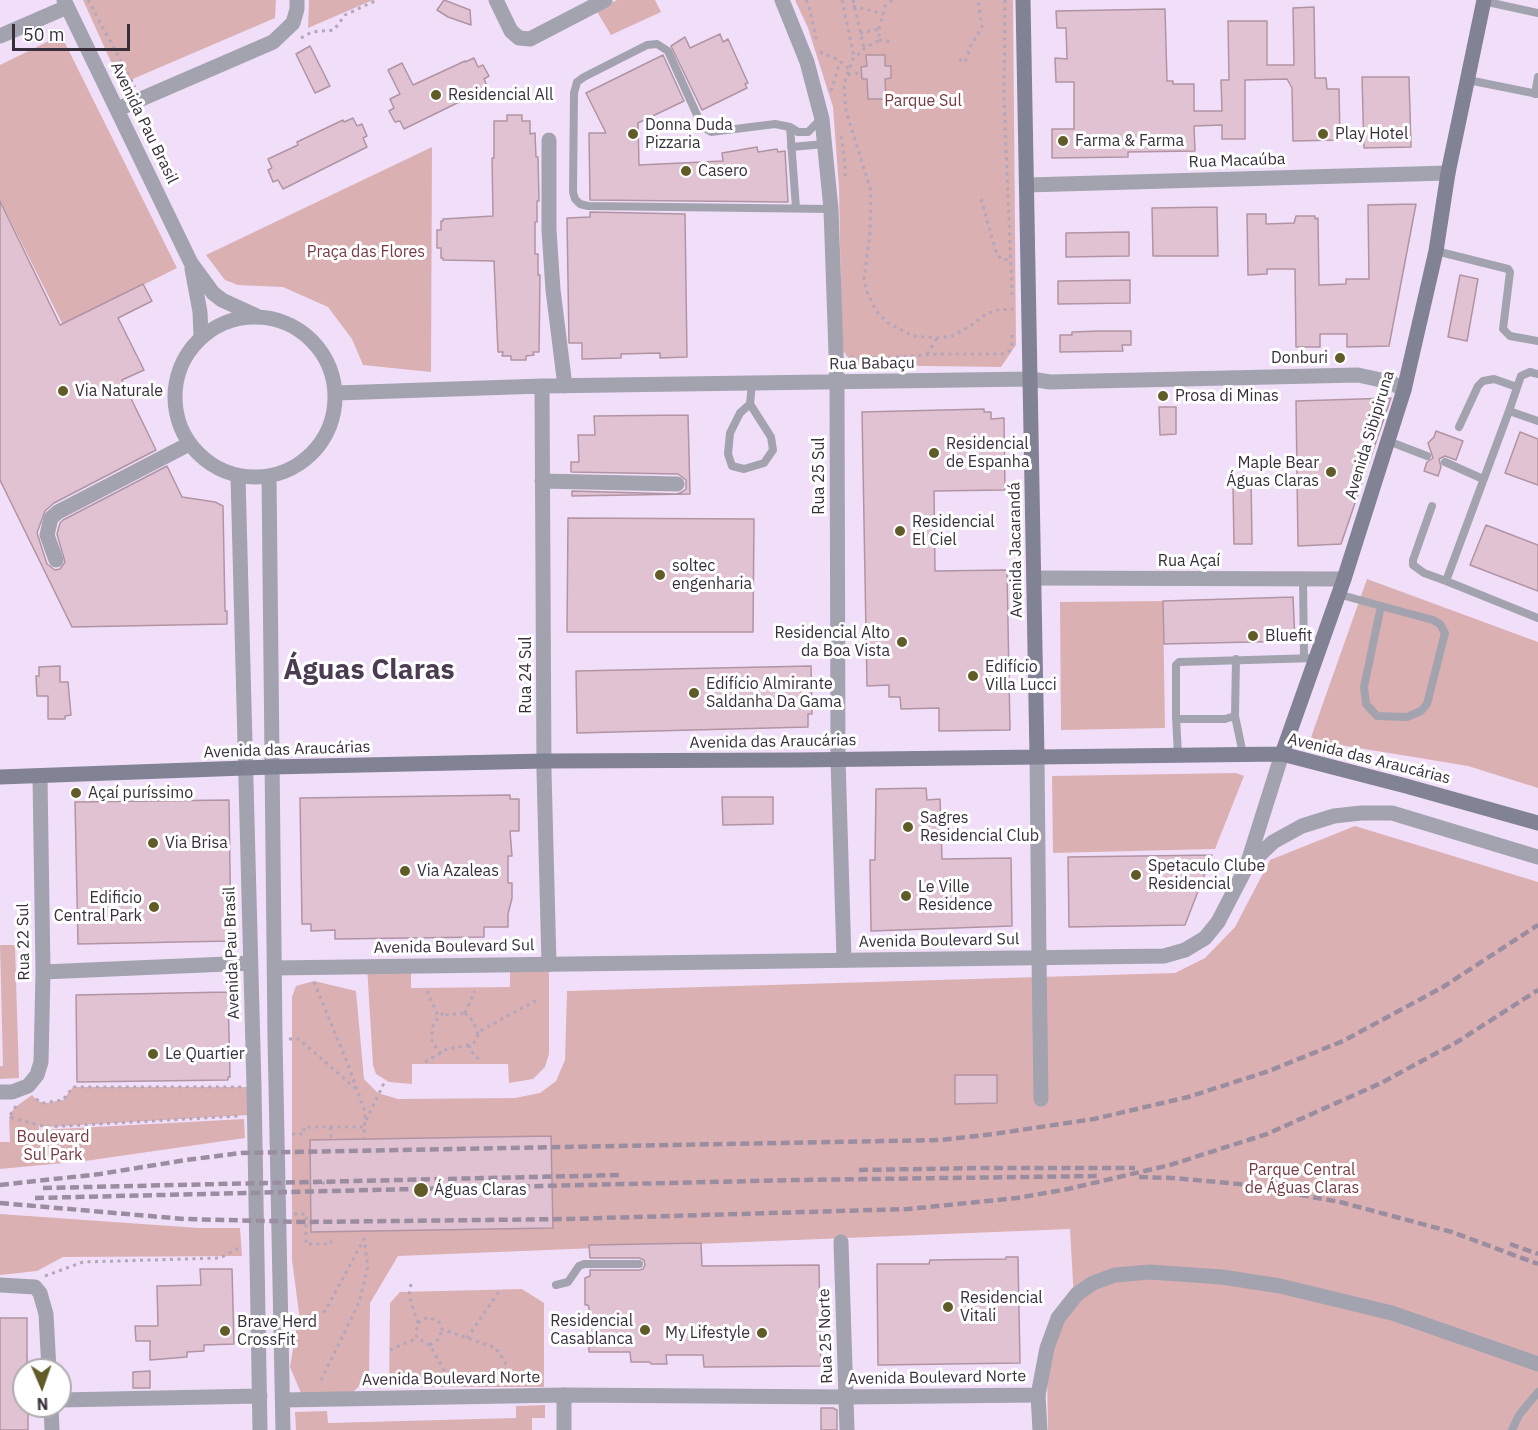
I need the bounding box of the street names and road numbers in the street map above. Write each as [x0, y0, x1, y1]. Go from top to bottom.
street label: Avenida Pau Brasil [106, 59, 182, 187]
street label: Rua Macaúba [1188, 150, 1286, 172]
street label: Rua Babaçu [829, 354, 915, 374]
street label: Avenida Sibipiruna [1341, 368, 1399, 502]
street label: Rua 25 Sul [809, 437, 829, 515]
street label: Avenida Jacarandá [1005, 482, 1027, 618]
street label: Rua Açaí [1158, 551, 1220, 571]
street label: Rua 24 Sul [516, 636, 536, 714]
street label: Avenida das Araucárias [1286, 729, 1452, 789]
street label: Avenida das Araucárias [689, 731, 857, 753]
street label: Avenida das Araucárias [203, 737, 371, 763]
street label: Avenida Pau Brasil [220, 886, 244, 1020]
street label: Rua 22 Sul [14, 903, 34, 981]
street label: Avenida Boulevard Sul [859, 930, 1019, 952]
street label: Avenida Boulevard Sul [374, 936, 534, 958]
street label: Rua 25 Norte [815, 1288, 837, 1384]
street label: Avenida Boulevard Norte [848, 1367, 1026, 1389]
street label: Avenida Boulevard Norte [362, 1368, 540, 1390]

